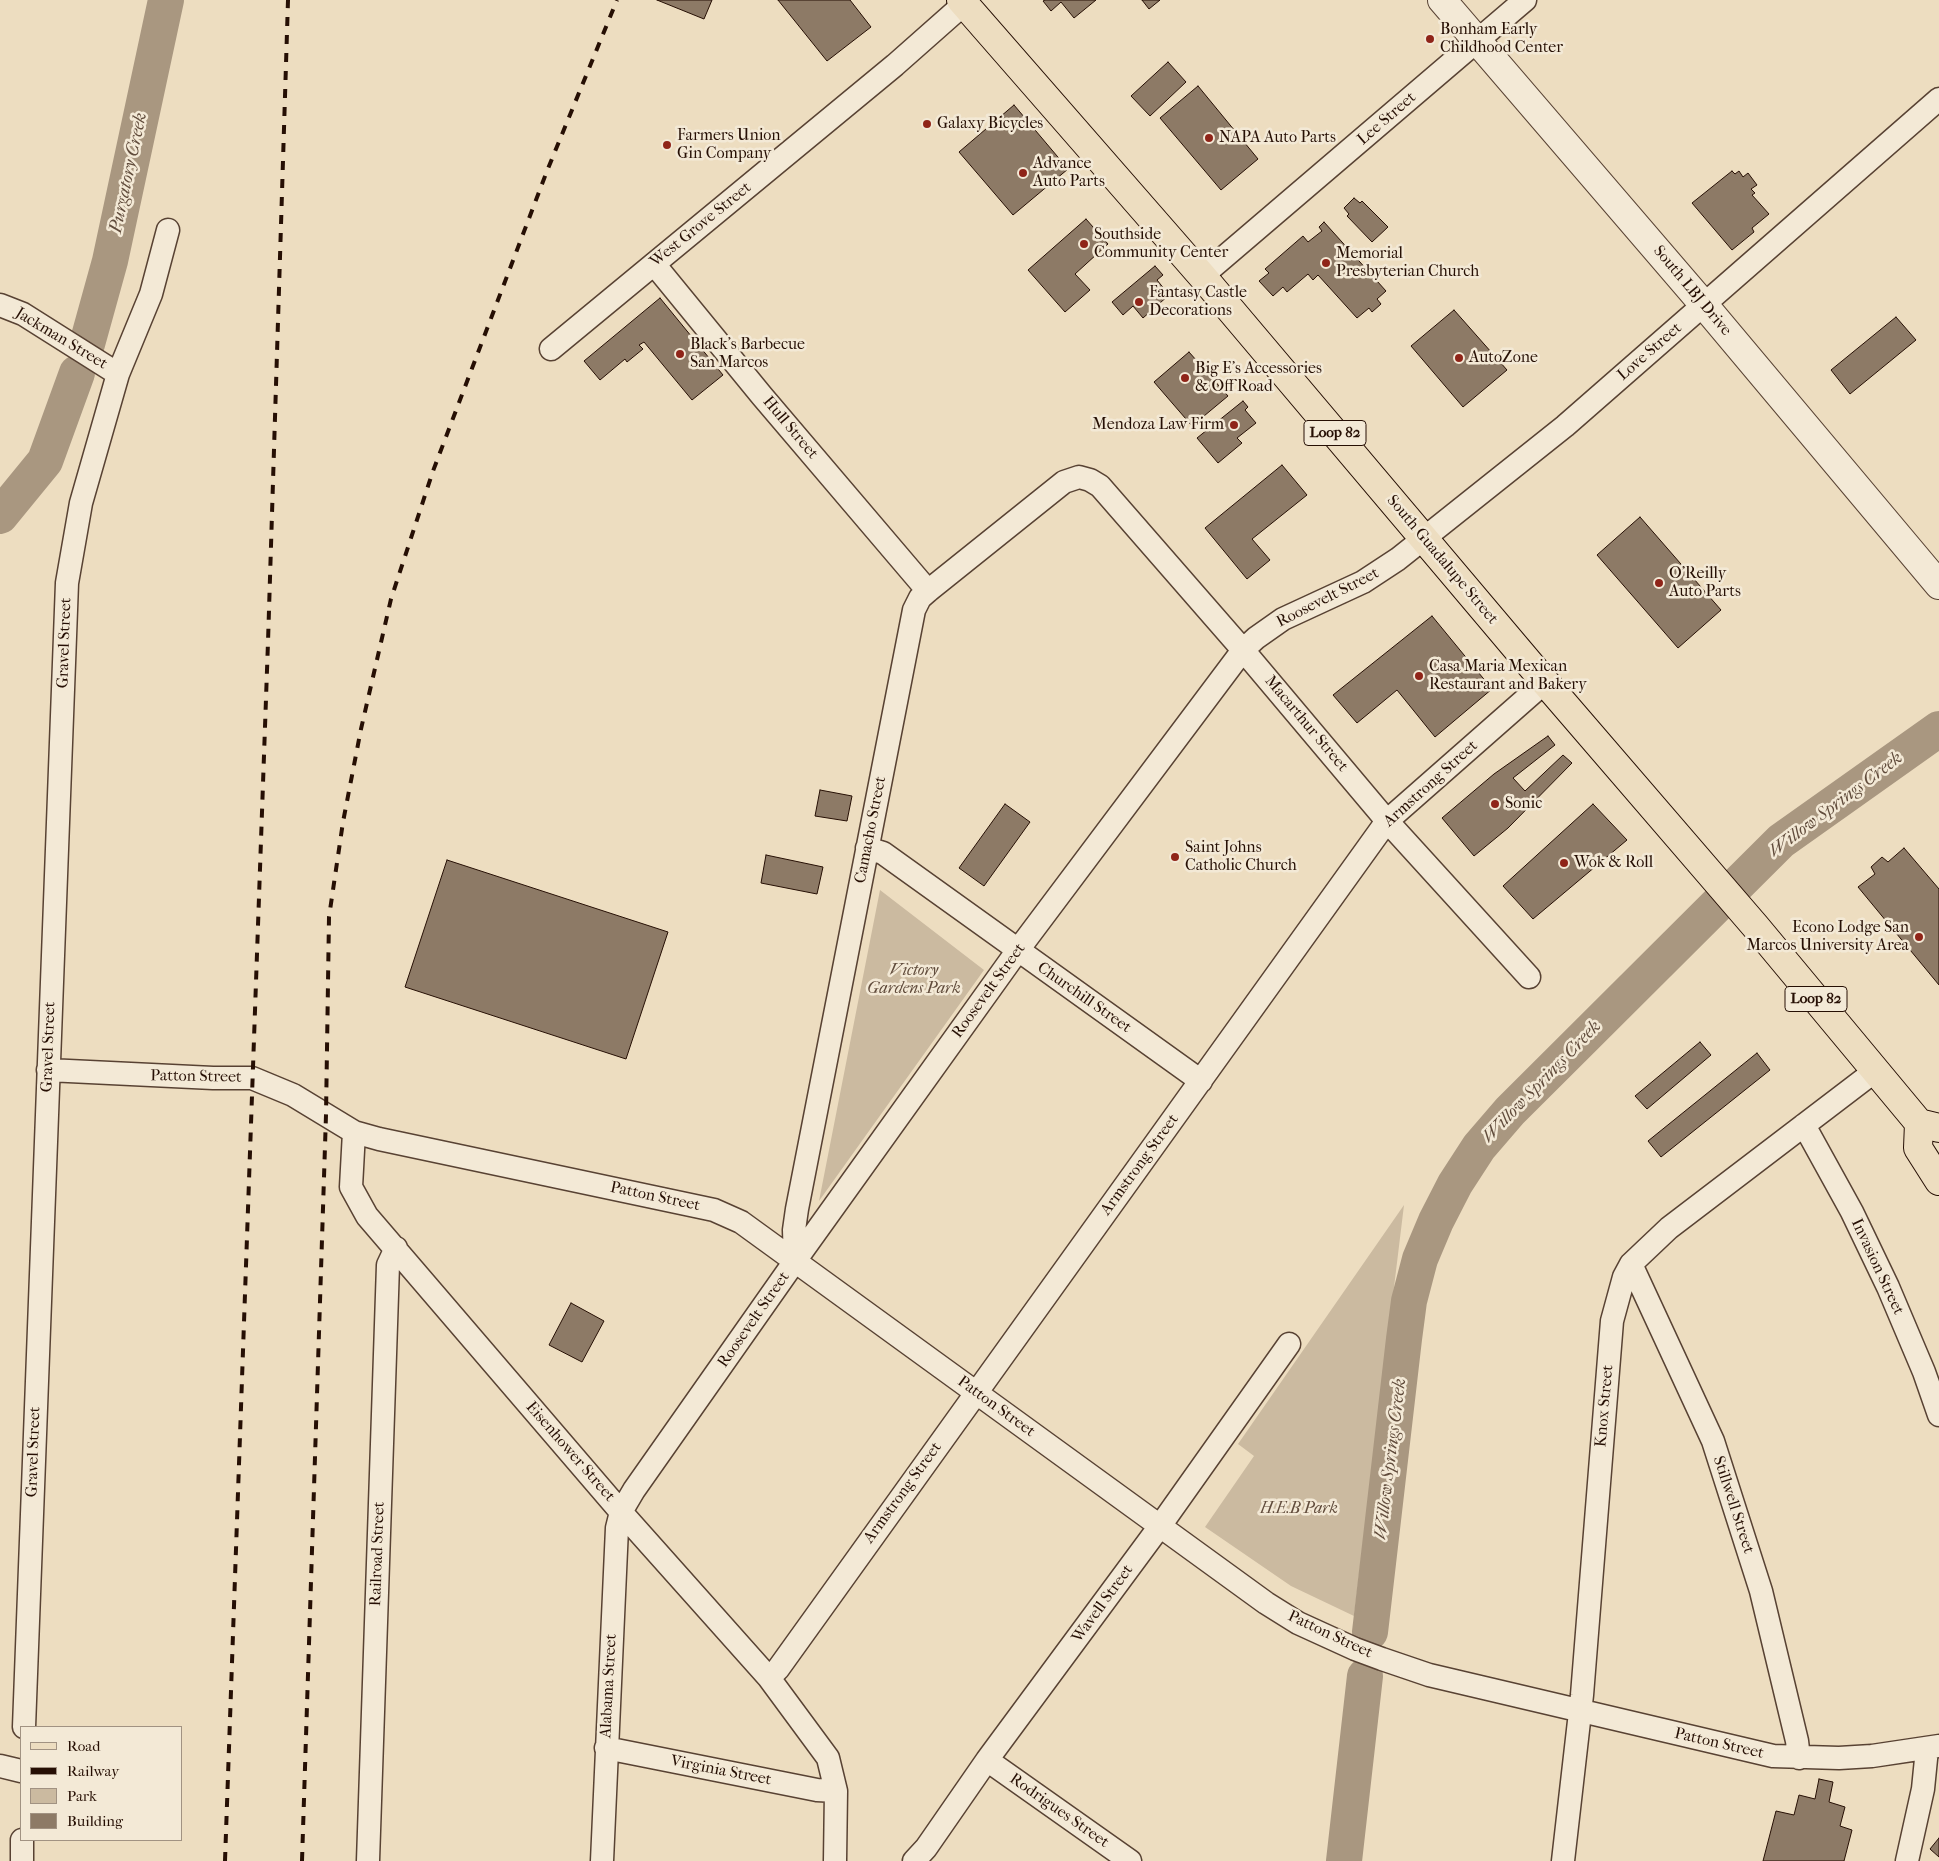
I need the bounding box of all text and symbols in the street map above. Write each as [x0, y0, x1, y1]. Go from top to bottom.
place label: Bonham Early Childhood Center [1440, 20, 1563, 58]
marker: Bonham Early Childhood Center [1424, 33, 1436, 45]
street label: Lee Street [1354, 88, 1420, 150]
water label: Purgatory Creek [106, 111, 152, 235]
place label: Galaxy Bicycles [937, 114, 1043, 134]
marker: Galaxy Bicycles [921, 118, 933, 130]
place label: Farmers Union Gin Company [677, 126, 781, 164]
place label: NAPA Auto Parts [1219, 128, 1336, 148]
marker: NAPA Auto Parts [1203, 132, 1215, 144]
marker: Farmers Union Gin Company [661, 139, 673, 151]
place label: Advance Auto Parts [1033, 154, 1105, 192]
marker: Advance Auto Parts [1017, 167, 1029, 179]
street label: West Grove Street [646, 178, 756, 272]
place label: Southside Community Center [1094, 225, 1228, 263]
marker: Southside Community Center [1078, 238, 1090, 250]
street label: South LBJ Drive [1649, 242, 1735, 340]
place label: Memorial Presbyterian Church [1336, 244, 1479, 282]
marker: Memorial Presbyterian Church [1320, 257, 1332, 269]
place label: Fantasy Castle Decorations [1149, 283, 1247, 321]
marker: Fantasy Castle Decorations [1133, 296, 1145, 308]
street label: Jackman Street [11, 304, 111, 374]
street label: Love Street [1614, 319, 1686, 385]
place label: Black's Barbecue San Marcos [690, 335, 805, 373]
marker: Black's Barbecue San Marcos [674, 348, 686, 360]
place label: AutoZone [1469, 348, 1538, 368]
marker: AutoZone [1453, 352, 1465, 364]
place label: Big E's Accessories & Off Road [1195, 359, 1322, 397]
marker: Big E's Accessories & Off Road [1179, 372, 1191, 384]
street label: Hull Street [758, 393, 822, 463]
place label: Mendoza Law Firm [1092, 415, 1224, 435]
marker: Mendoza Law Firm [1228, 419, 1240, 431]
road number: Loop 82 [1304, 420, 1366, 446]
street label: South Guadalupe Street [1382, 491, 1502, 629]
street label: Roosevelt Street [1274, 564, 1382, 632]
place label: O'Reilly Auto Parts [1669, 564, 1741, 602]
marker: O'Reilly Auto Parts [1653, 577, 1665, 589]
street label: Gravel Street [54, 597, 76, 689]
place label: Casa Maria Mexican Restaurant and Bakery [1429, 657, 1587, 695]
marker: Casa Maria Mexican Restaurant and Bakery [1413, 670, 1425, 682]
street label: Macarthur Street [1260, 672, 1352, 776]
street label: Armstrong Street [1380, 737, 1482, 831]
water label: Willow Springs Creek [1765, 748, 1907, 862]
street label: Camacho Street [851, 775, 891, 885]
place label: Sonic [1505, 794, 1542, 814]
marker: Sonic [1489, 798, 1501, 810]
place label: Saint Johns Catholic Church [1185, 838, 1297, 876]
marker: Saint Johns Catholic Church [1169, 851, 1181, 863]
place label: Wok & Roll [1574, 853, 1653, 873]
marker: Wok & Roll [1558, 857, 1570, 869]
place label: Econo Lodge San Marcos University Area [1747, 918, 1909, 956]
marker: Econo Lodge San Marcos University Area [1913, 931, 1925, 943]
street label: Roosevelt Street [948, 940, 1030, 1042]
street label: Churchill Street [1033, 958, 1135, 1038]
park label: Victory Gardens Park [867, 961, 961, 999]
road number: Loop 82 [1785, 986, 1847, 1012]
street label: Gravel Street [38, 1001, 60, 1093]
water label: Willow Springs Creek [1478, 1016, 1606, 1148]
street label: Patton Street [150, 1067, 242, 1087]
street label: Armstrong Street [1097, 1111, 1183, 1219]
street label: Patton Street [608, 1178, 702, 1216]
street label: Invasion Street [1846, 1216, 1908, 1318]
street label: Roosevelt Street [714, 1268, 794, 1372]
street label: Knox Street [1592, 1364, 1618, 1448]
street label: Patton Street [953, 1372, 1039, 1442]
water label: Willow Springs Creek [1370, 1377, 1412, 1541]
street label: Eisenhower Street [521, 1398, 619, 1506]
street label: Gravel Street [23, 1406, 45, 1498]
street label: Armstrong Street [860, 1439, 946, 1547]
street label: Stillwell Street [1708, 1454, 1758, 1556]
park label: H.E.B Park [1260, 1499, 1338, 1519]
street label: Railroad Street [367, 1501, 389, 1607]
street label: Wavell Street [1068, 1561, 1138, 1647]
street label: Patton Street [1285, 1607, 1375, 1663]
street label: Alabama Street [597, 1633, 621, 1739]
street label: Patton Street [1672, 1724, 1766, 1764]
legend [20, 1726, 182, 1841]
text: Road [67, 1737, 100, 1755]
street label: Virginia Street [669, 1752, 773, 1790]
text: Railway [67, 1762, 119, 1780]
street label: Rodrigues Street [1006, 1770, 1112, 1852]
text: Park [67, 1787, 97, 1805]
text: Building [67, 1812, 123, 1830]

